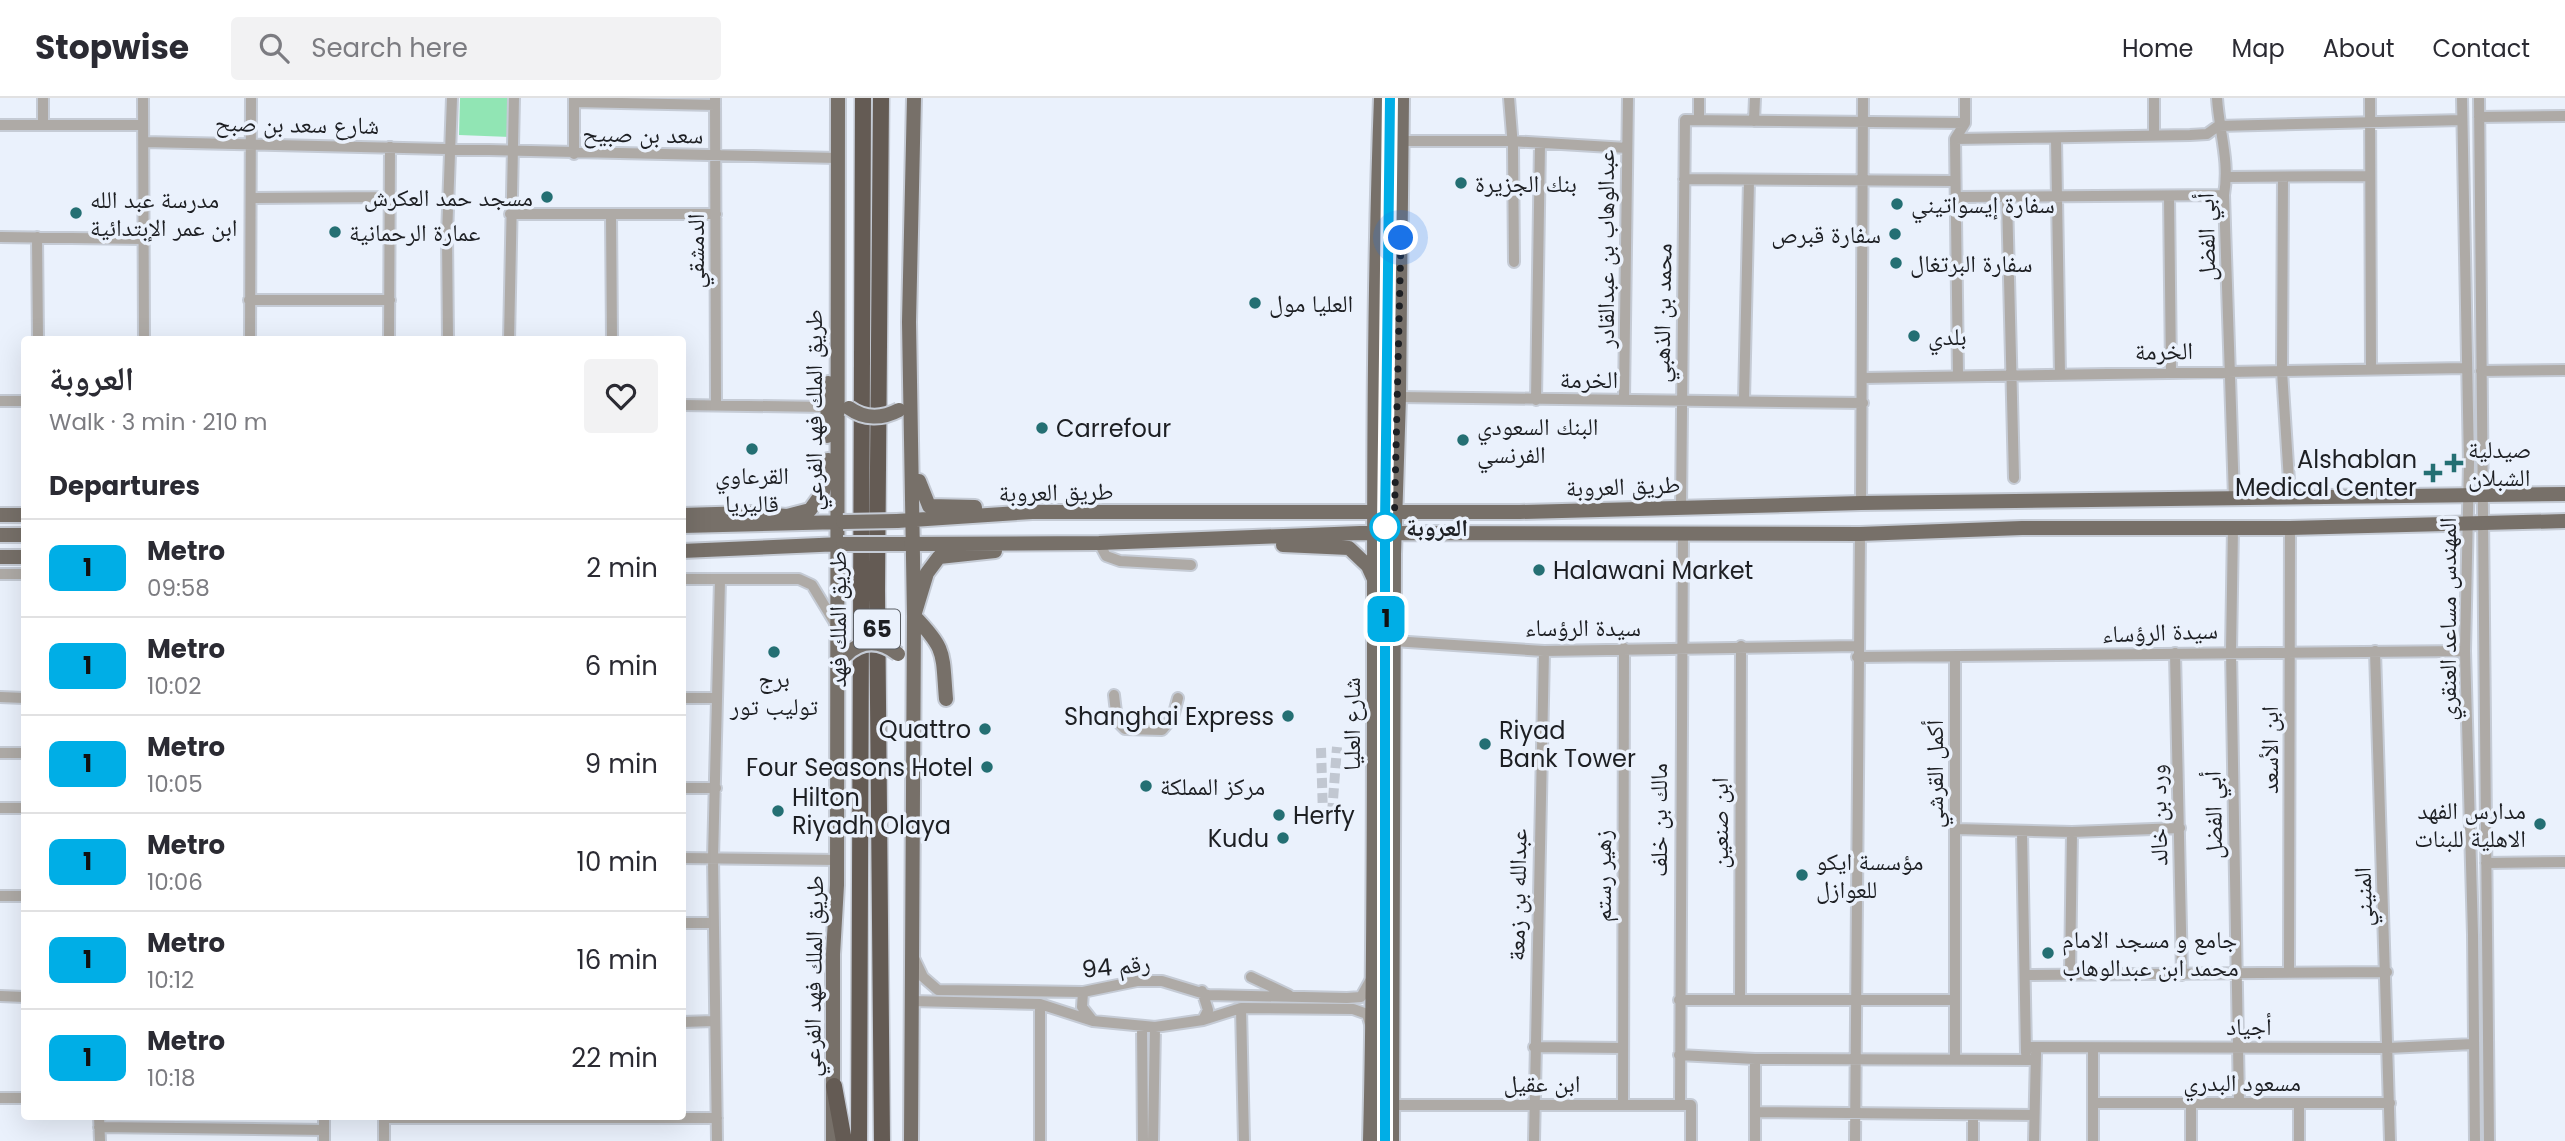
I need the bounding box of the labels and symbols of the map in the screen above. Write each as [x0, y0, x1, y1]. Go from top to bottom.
street label: شارع سعد بن صبح [214, 106, 380, 142]
street label: سعد بن صبيح [582, 116, 704, 152]
street label: عبدالوهاب بن عبدالقادر [1589, 150, 1622, 349]
place label: بنك الجزيرة [1475, 167, 1577, 200]
marker: بنك الجزيرة [1453, 175, 1469, 191]
place label: مسجد حمد العكرش [364, 181, 533, 214]
place label: مدرسة عبد الله ابن عمر الإبتدائية [90, 183, 237, 244]
place label: سفارة إيسواتيني [1911, 188, 2055, 224]
marker: مسجد حمد العكرش [539, 189, 555, 205]
street label: أبي الفضل [2189, 193, 2226, 281]
marker: سفارة إيسواتيني [1889, 196, 1905, 212]
marker: مدرسة عبد الله ابن عمر الإبتدائية [68, 205, 84, 221]
street label: الدمشقي [679, 214, 715, 288]
place label: عمارة الرحمانية [349, 216, 480, 249]
place label: سفارة قبرص [1771, 218, 1881, 251]
your location [1383, 220, 1418, 255]
marker: عمارة الرحمانية [327, 224, 343, 240]
marker: سفارة قبرص [1887, 226, 1903, 242]
street label: محمد بن الذهبي [1644, 243, 1683, 383]
place label: سفارة البرتغال [1910, 247, 2033, 280]
marker: سفارة البرتغال [1888, 255, 1904, 271]
place label: العليا مول [1269, 287, 1353, 320]
marker: العليا مول [1247, 295, 1263, 311]
street label: طريق الملك فهد الفرعي [797, 309, 833, 511]
place label: بلدي [1928, 320, 1967, 356]
marker: بلدي [1906, 328, 1922, 344]
street label: الخرمة [2135, 334, 2193, 368]
street label: الخرمة [1560, 363, 1618, 396]
place label: البنك السعودي الفرنسي [1477, 410, 1599, 474]
place label: Carrefour [1056, 412, 1171, 445]
marker: Carrefour [1034, 420, 1050, 436]
marker: البنك السعودي الفرنسي [1455, 432, 1471, 448]
place label: صيدلية الشبلان [2468, 433, 2531, 494]
marker: القرعاوي قاليريا [744, 441, 760, 457]
place label: Alshablan Medical Center [2235, 443, 2417, 504]
marker: صيدلية الشبلان [2446, 455, 2462, 471]
place label: القرعاوي قاليريا [715, 459, 789, 520]
marker: Alshablan Medical Center [2423, 463, 2443, 483]
street label: طريق العروبة [1565, 468, 1681, 504]
street label: طريق العروبة [998, 475, 1114, 509]
place label: العروبة [1406, 511, 1468, 544]
marker: العروبة [1370, 512, 1400, 542]
street label: المهندس مساعد العنقري [2431, 517, 2467, 721]
street label: طريق الملك فهد [821, 551, 854, 687]
place label: Halawani Market [1553, 554, 1753, 587]
marker: Halawani Market [1531, 562, 1547, 578]
line badge: 1 [1363, 596, 1409, 642]
road number: 65 [854, 610, 900, 649]
street label: سيدة الرؤساء [1525, 611, 1641, 644]
street label: سيدة الرؤساء [2101, 613, 2219, 651]
marker: برج توليب تور [766, 644, 782, 660]
place label: برج توليب تور [729, 662, 818, 723]
street label: شارع العليا [1335, 677, 1368, 771]
place label: Shanghai Express [1064, 700, 1274, 733]
street label: ابن الأسعد [2253, 706, 2286, 794]
marker: Shanghai Express [1280, 708, 1296, 724]
place label: Quattro [879, 713, 971, 746]
place label: Riyad Bank Tower [1499, 714, 1636, 775]
street label: أكمل القرشي [1918, 720, 1954, 828]
marker: Quattro [977, 721, 993, 737]
marker: Riyad Bank Tower [1477, 736, 1493, 752]
place label: Four Seasons Hotel [746, 751, 973, 784]
marker: Four Seasons Hotel [979, 759, 995, 775]
street label: مالك بن خلف [1642, 763, 1675, 877]
street label: ورد بن خالد [2141, 764, 2175, 866]
place label: مركز المملكة [1160, 770, 1265, 803]
street label: أبي الفضل [2196, 771, 2233, 859]
street label: ابن صنعين [1703, 777, 1736, 869]
marker: مركز المملكة [1138, 778, 1154, 794]
place label: Hilton Riyadh Olaya [792, 781, 951, 842]
place label: مدارس الفهد الاهلية للبنات [2414, 794, 2526, 855]
place label: Herfy [1293, 799, 1355, 832]
marker: Hilton Riyadh Olaya [770, 803, 786, 819]
marker: Herfy [1271, 807, 1287, 823]
marker: مدارس الفهد الاهلية للبنات [2532, 816, 2548, 832]
place label: Kudu [1208, 822, 1269, 855]
street label: عبدالله بن زمعة [1499, 828, 1535, 962]
marker: Kudu [1275, 830, 1291, 846]
street label: زهير رستم [1586, 830, 1619, 922]
place label: مؤسسة ايكو للعوازل [1816, 845, 1923, 906]
street label: المنيني [2345, 866, 2384, 927]
marker: مؤسسة ايكو للعوازل [1794, 867, 1810, 883]
street label: طريق الملك فهد الفرعي [795, 875, 834, 1077]
place label: جامع و مسجد الامام محمد ابن عبدالوهاب [2062, 923, 2239, 984]
marker: جامع و مسجد الامام محمد ابن عبدالوهاب [2040, 945, 2056, 961]
street label: رقم 94 [1080, 946, 1152, 986]
street label: أجياد [2226, 1010, 2272, 1043]
street label: مسعود البدري [2183, 1066, 2301, 1102]
street label: ابن عقيل [1504, 1067, 1581, 1100]

